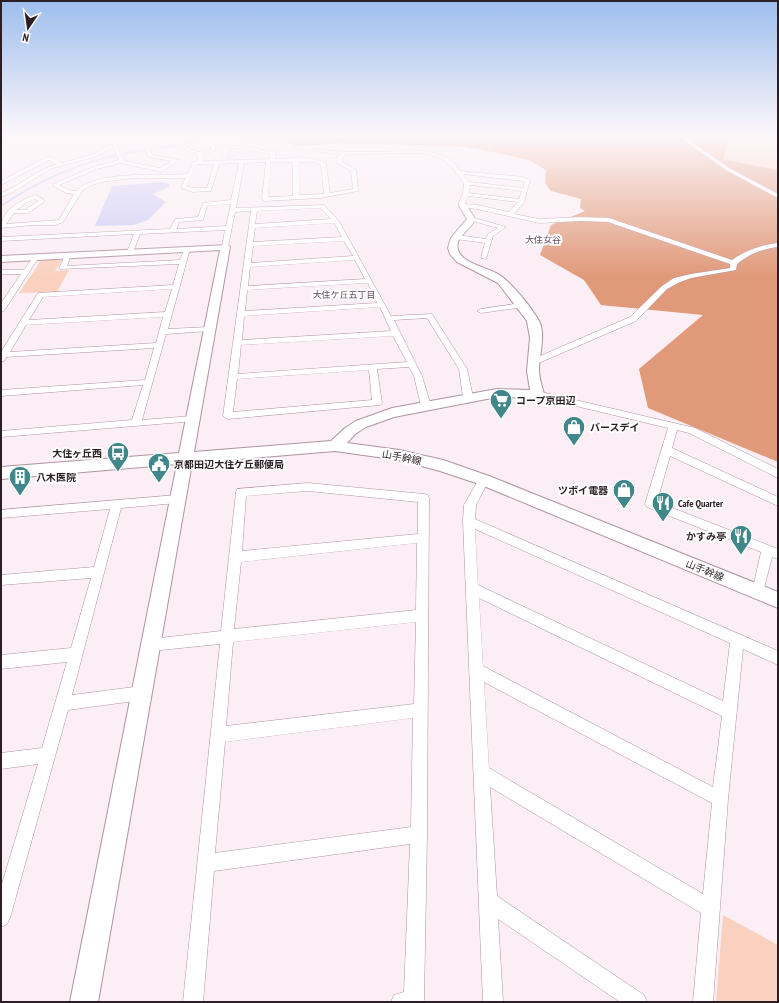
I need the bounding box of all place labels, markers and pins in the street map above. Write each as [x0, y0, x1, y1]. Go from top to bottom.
supermarket icon: コープ京田辺 [488, 387, 514, 420]
place label: コープ京田辺 [516, 394, 576, 407]
shop icon: バースデイ [561, 414, 587, 447]
place label: バースデイ [590, 421, 640, 434]
bus stop icon: 大住ヶ丘西 [105, 440, 131, 473]
place label: 大住ヶ丘西 [52, 447, 102, 460]
public building icon: 京都田辺大住ケ丘郵便局 [146, 451, 172, 484]
place label: 京都田辺大住ケ丘郵便局 [174, 458, 284, 471]
building icon: 八木医院 [7, 464, 33, 497]
place label: 八木医院 [36, 471, 76, 484]
shop icon: ツボイ電器 [611, 477, 637, 510]
place label: ツボイ電器 [558, 484, 609, 497]
restaurant icon: Cafe Quarter [650, 490, 676, 523]
place label: Cafe Quarter [678, 497, 723, 510]
restaurant icon: かすみ亭 [728, 523, 754, 556]
place label: かすみ亭 [686, 530, 726, 543]

